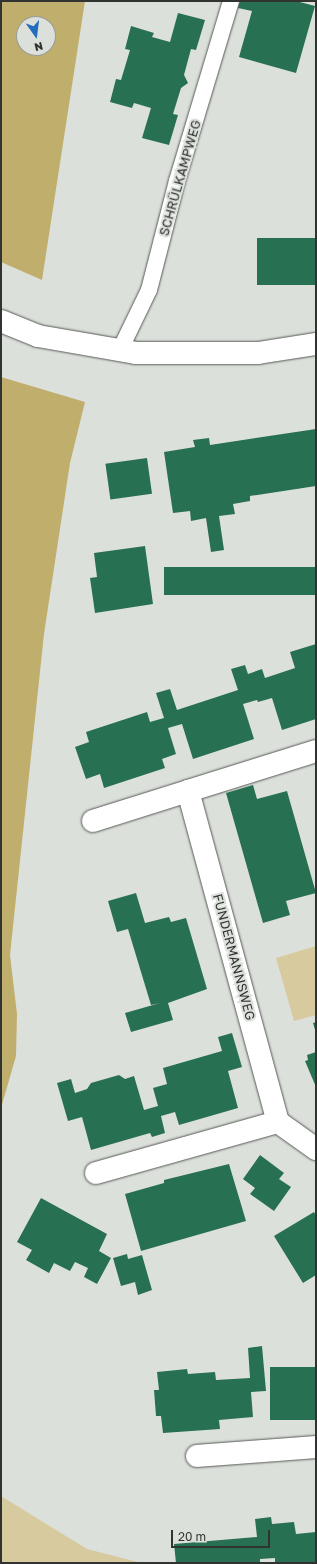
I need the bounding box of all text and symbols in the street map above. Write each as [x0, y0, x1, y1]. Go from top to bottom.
north arrow [16, 16, 56, 56]
text: N [33, 40, 44, 54]
street label: SCHRÜLKAMPWEG [156, 118, 204, 238]
street label: FUNDERMANNSWEG [210, 892, 258, 1022]
scale bar [173, 1522, 272, 1548]
text: 20 m [178, 1529, 206, 1544]

